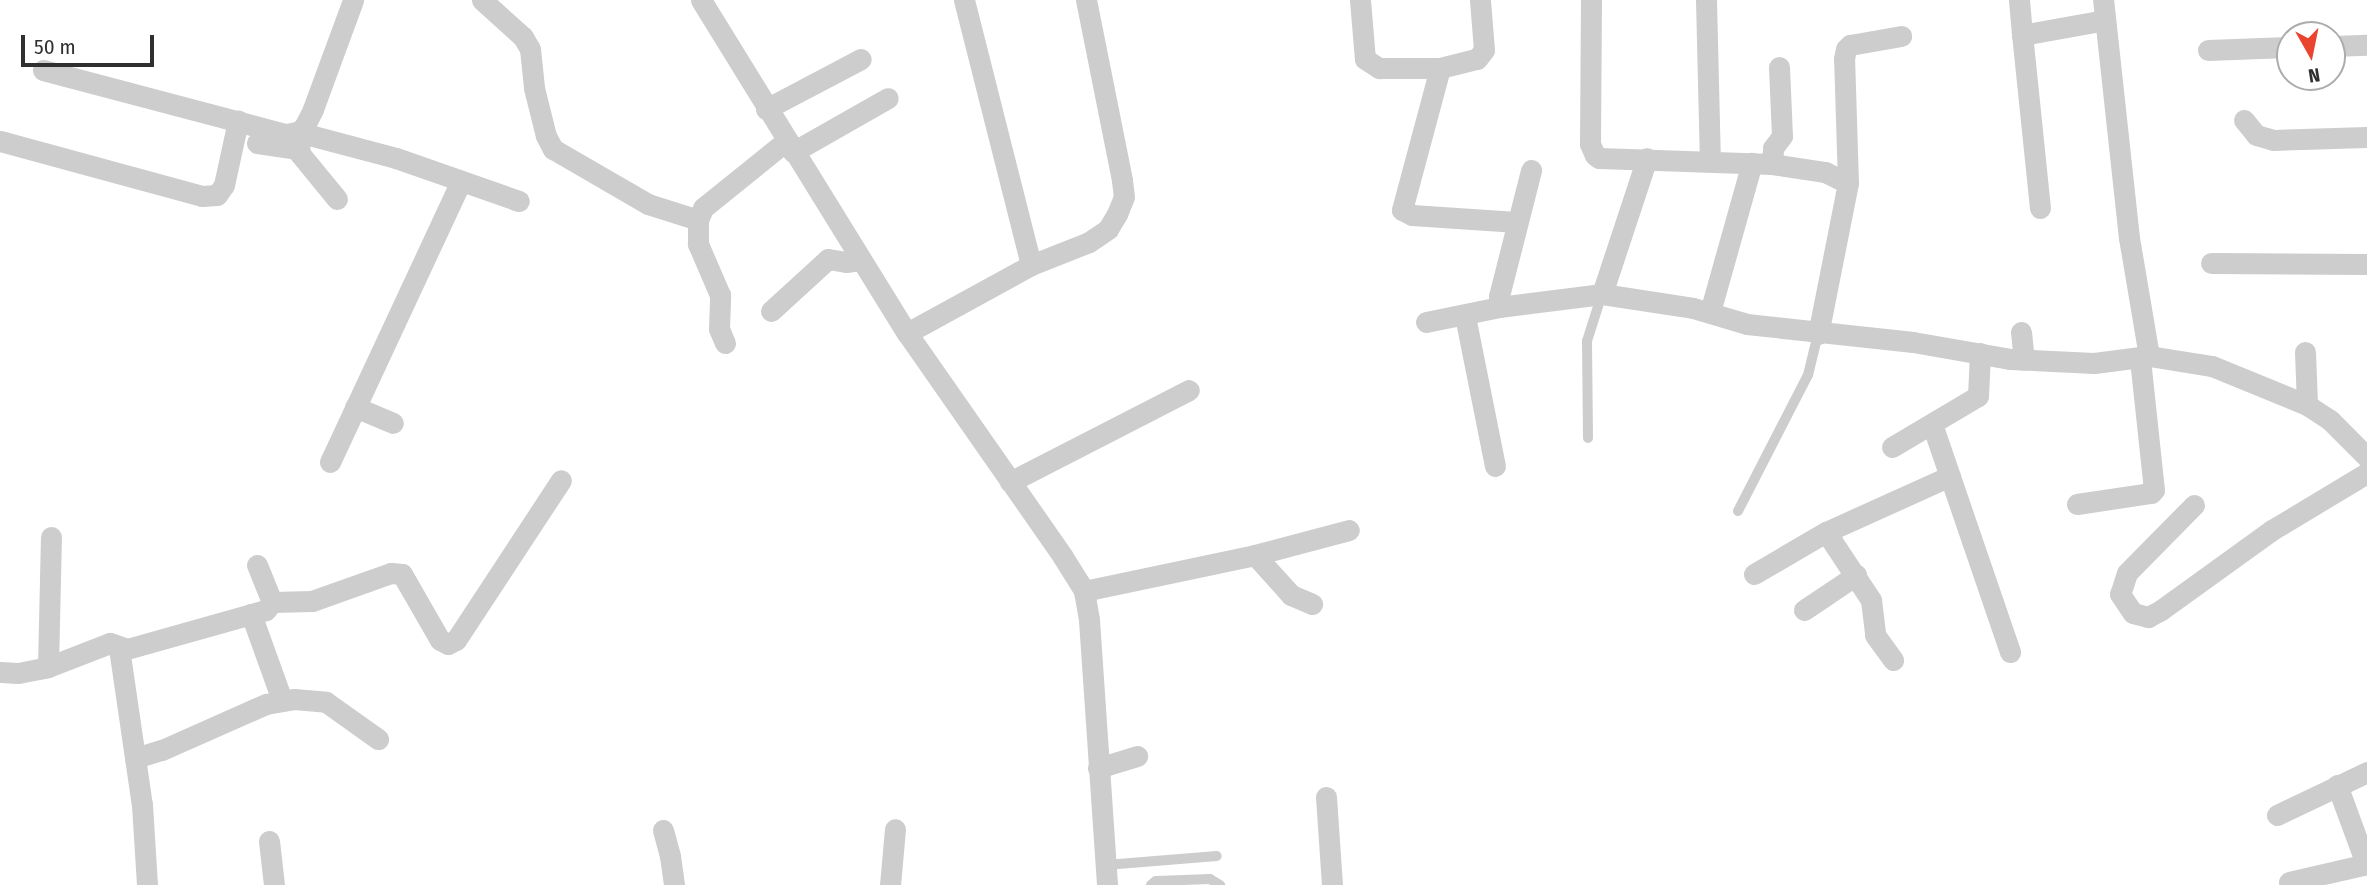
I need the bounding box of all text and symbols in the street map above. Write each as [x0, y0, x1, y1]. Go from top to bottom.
scale bar [24, 21, 158, 65]
north arrow [2276, 21, 2346, 91]
text: 50 m [34, 34, 76, 60]
text: N [2307, 63, 2321, 88]

